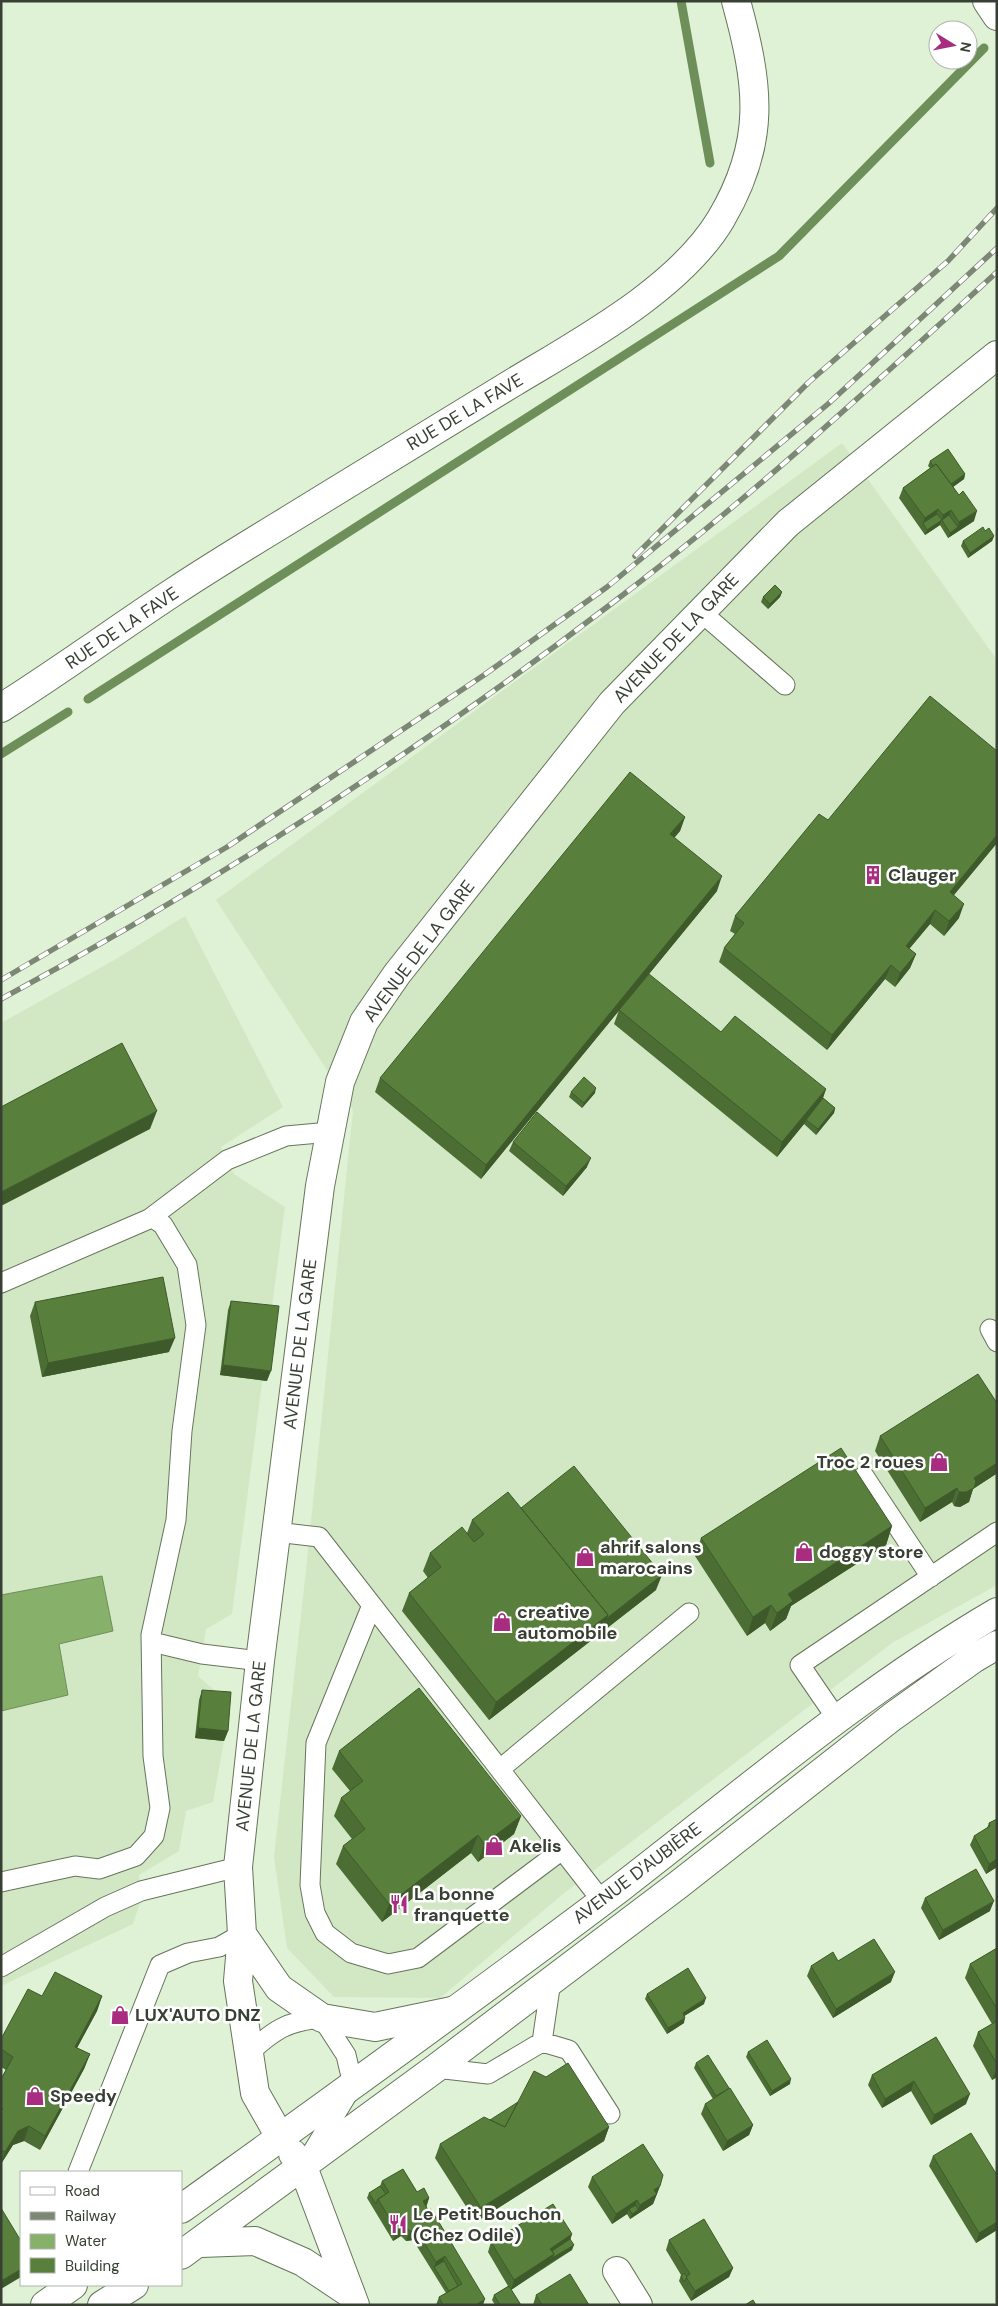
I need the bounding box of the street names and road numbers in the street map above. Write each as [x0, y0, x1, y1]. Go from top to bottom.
street label: RUE DE LA FAVE [402, 368, 528, 456]
street label: AVENUE DE LA GARE [608, 568, 744, 708]
street label: RUE DE LA FAVE [61, 581, 183, 675]
street label: AVENUE DE LA GARE [358, 875, 480, 1027]
street label: AVENUE DE LA GARE [278, 1257, 322, 1431]
street label: AVENUE DE LA GARE [230, 1659, 272, 1833]
street label: AVENUE D'AUBIÈRE [568, 1817, 706, 1929]

